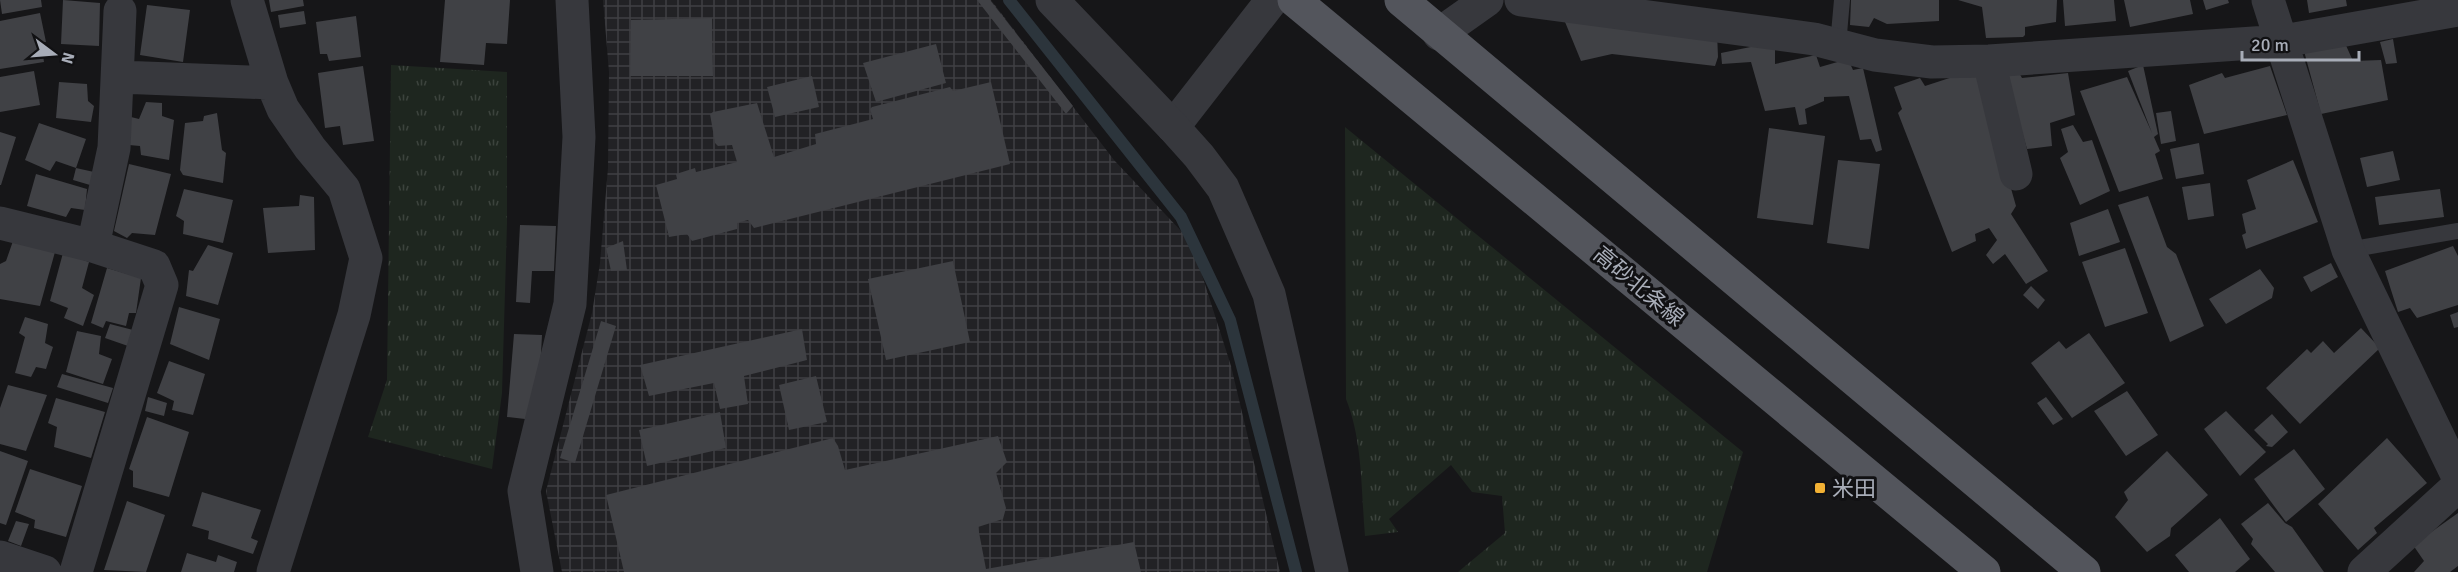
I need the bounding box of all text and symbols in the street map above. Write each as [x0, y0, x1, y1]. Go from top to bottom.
north arrow [24, 24, 84, 84]
scale bar [2242, 24, 2359, 62]
text: 20 m [2251, 34, 2289, 56]
text: N [56, 50, 79, 66]
street label: 高砂北条線 [1588, 240, 1690, 332]
place label: 米田 [1832, 475, 1876, 502]
marker: 米田 [1813, 481, 1827, 495]

